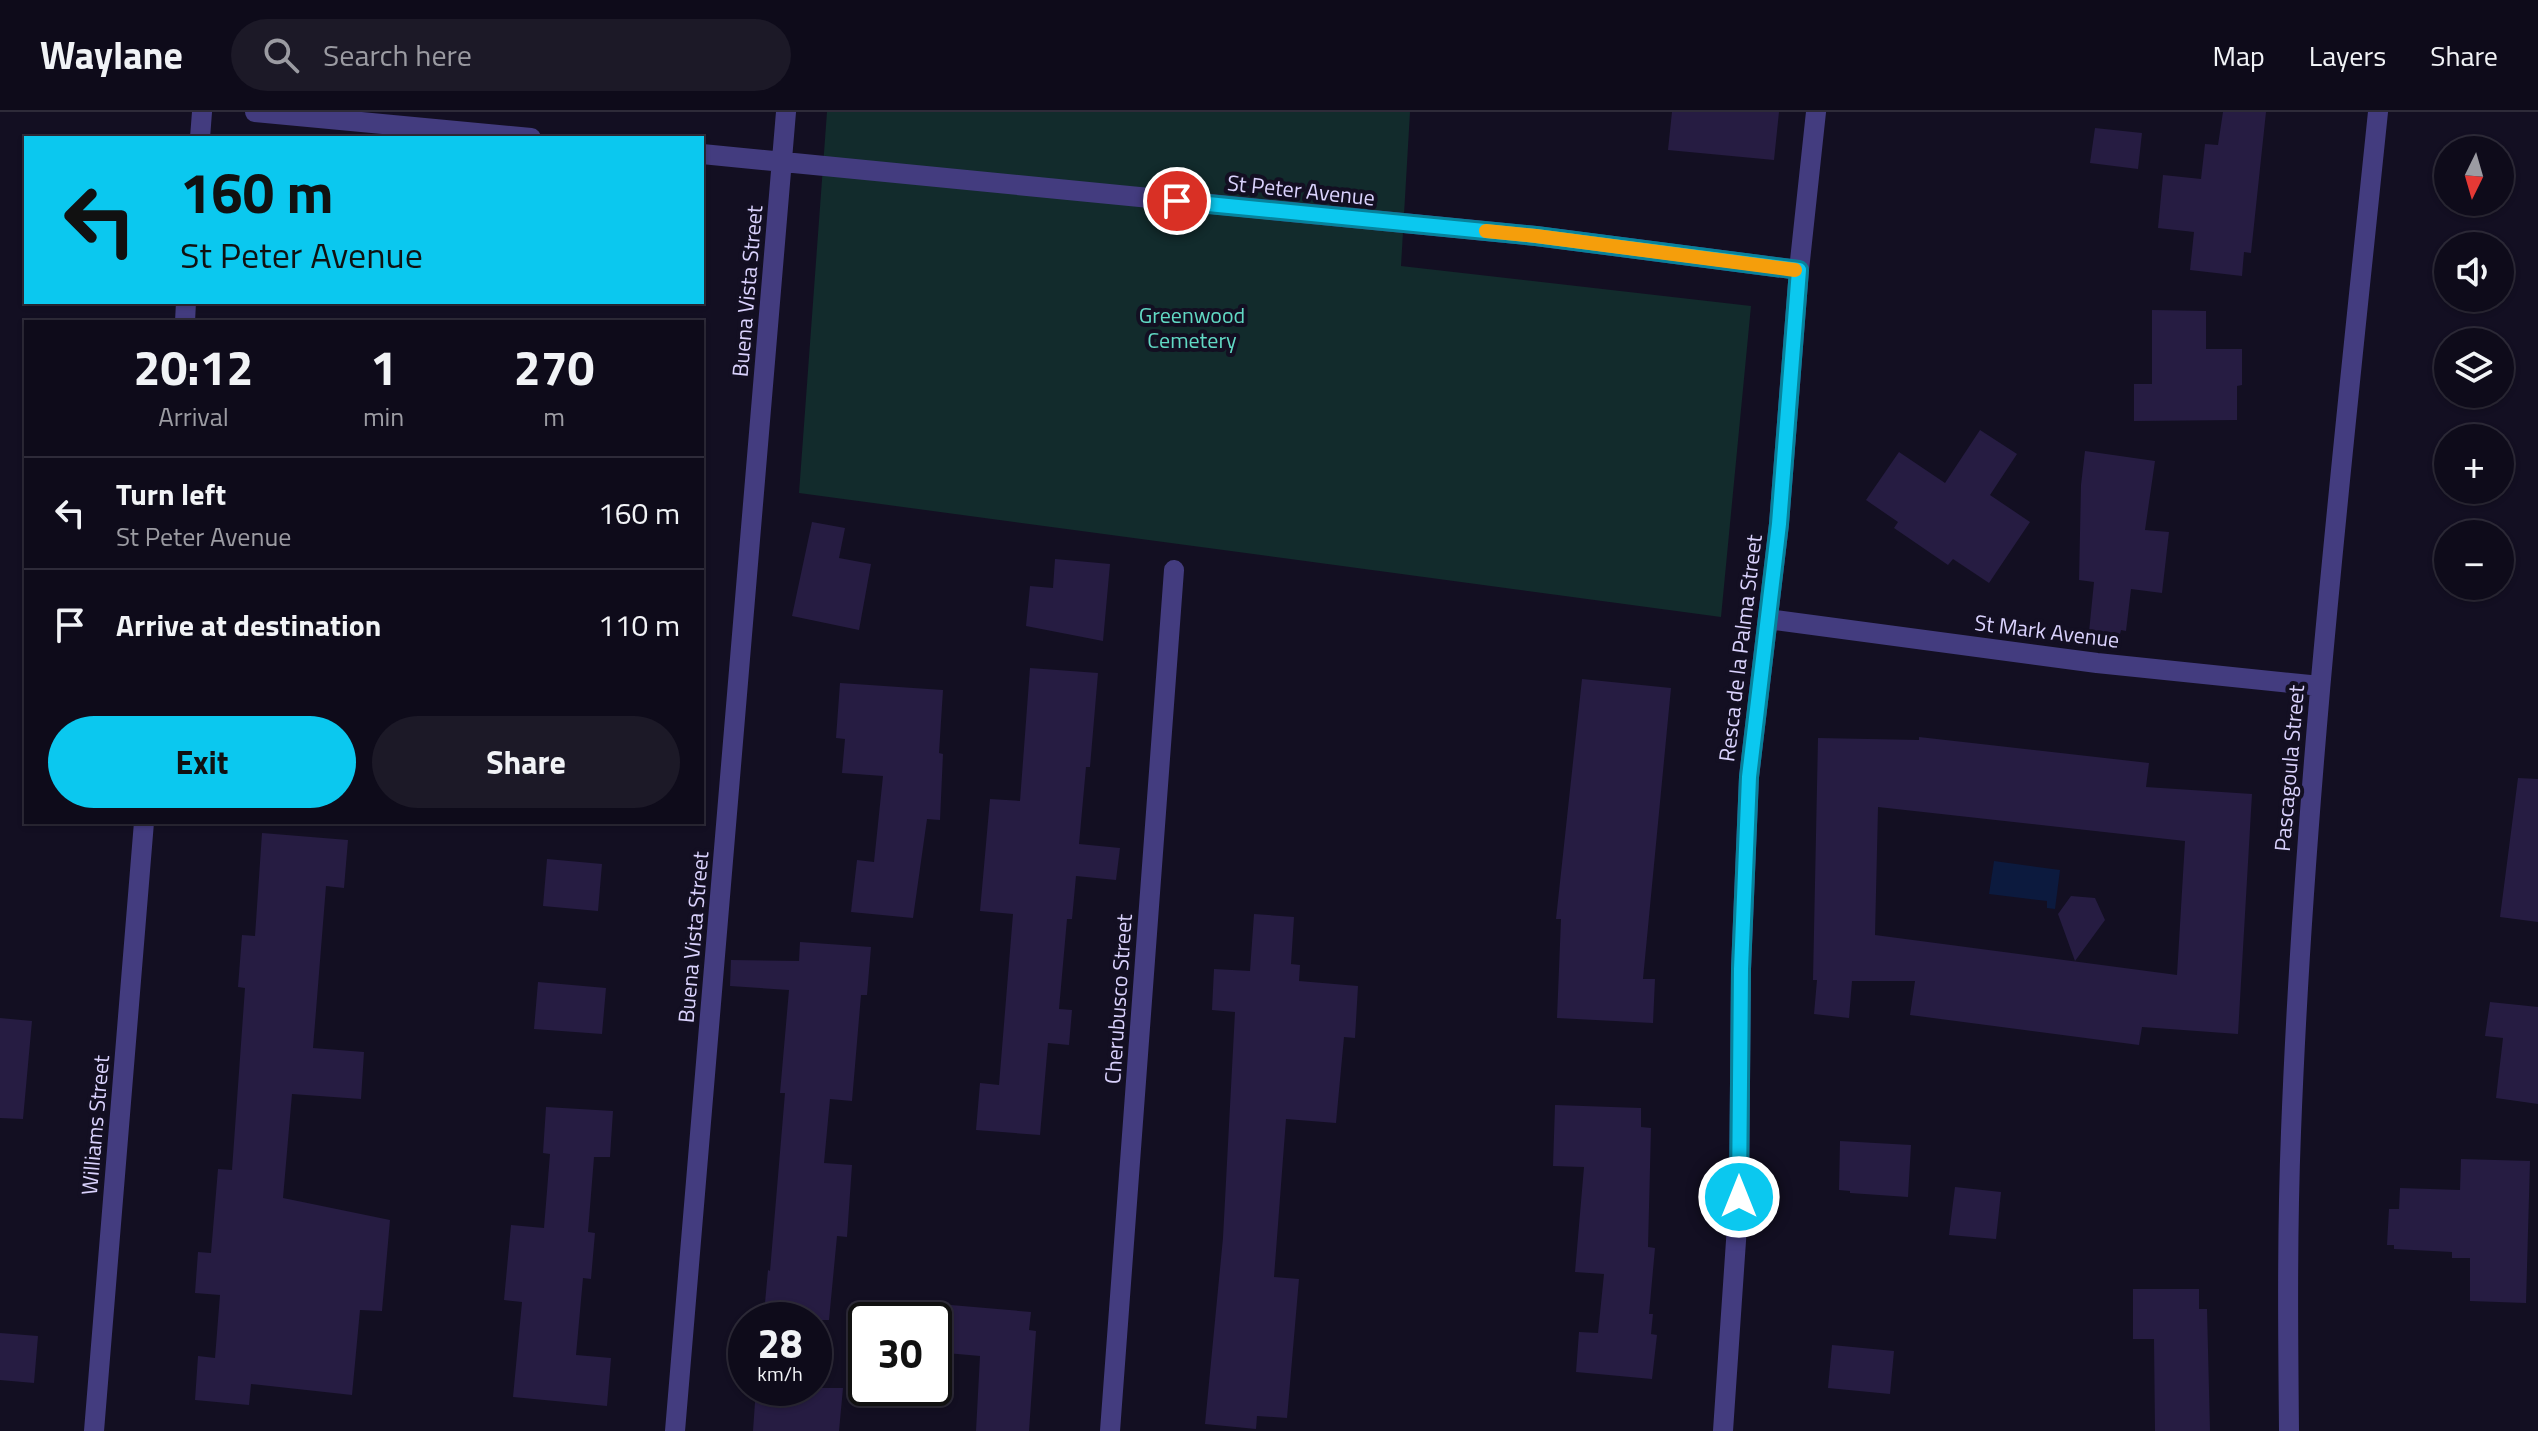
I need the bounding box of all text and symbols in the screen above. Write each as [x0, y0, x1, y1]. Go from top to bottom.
search box [231, 19, 791, 91]
text: Waylane [40, 26, 183, 84]
text: Search here [323, 32, 472, 78]
icon: search [259, 33, 303, 77]
text: Map [2212, 34, 2265, 77]
text: Layers [2309, 34, 2386, 77]
text: Share [2430, 34, 2498, 77]
north arrow [2434, 136, 2514, 216]
map controls [2434, 136, 2514, 600]
text: 160 m [180, 150, 333, 235]
street label: St Peter Avenue [1225, 165, 1377, 215]
pin [1143, 167, 1211, 235]
icon: left [48, 168, 152, 272]
icon: arrive [1155, 179, 1199, 223]
street label: Buena Vista Street [723, 203, 771, 378]
text: St Peter Avenue [180, 227, 423, 282]
button: sound [2434, 232, 2514, 312]
park label: Greenwood Cemetery [1139, 298, 1245, 357]
button: layers [2434, 328, 2514, 408]
text: 20:12 [134, 331, 253, 404]
text: 1 [370, 331, 397, 404]
text: 270 [514, 331, 594, 404]
text: Arrival [158, 397, 229, 436]
text: min [363, 397, 404, 436]
text: m [543, 397, 565, 436]
button: + [2434, 424, 2514, 504]
text: Turn left [116, 471, 226, 517]
text: 160 m [598, 490, 680, 536]
icon: left [48, 491, 92, 535]
text: St Peter Avenue [116, 517, 291, 556]
button: − [2434, 520, 2514, 600]
street label: Resca de la Palma Street [1709, 532, 1771, 764]
text: Arrive at destination [116, 602, 381, 648]
text: 110 m [598, 602, 680, 648]
icon: arrive [48, 603, 92, 647]
street label: St Mark Avenue [1973, 605, 2121, 657]
street label: Pascagoula Street [2265, 683, 2313, 853]
button: Exit [48, 716, 356, 808]
button: Share [372, 716, 680, 808]
street label: Buena Vista Street [669, 849, 717, 1024]
street label: Cherubusco Street [1095, 913, 1141, 1085]
street label: Williams Street [72, 1053, 118, 1196]
position arrow [1697, 1155, 1781, 1239]
speed limit sign: 30 [848, 1302, 952, 1406]
text: 28 [758, 1313, 802, 1374]
text: km/h [757, 1358, 803, 1389]

